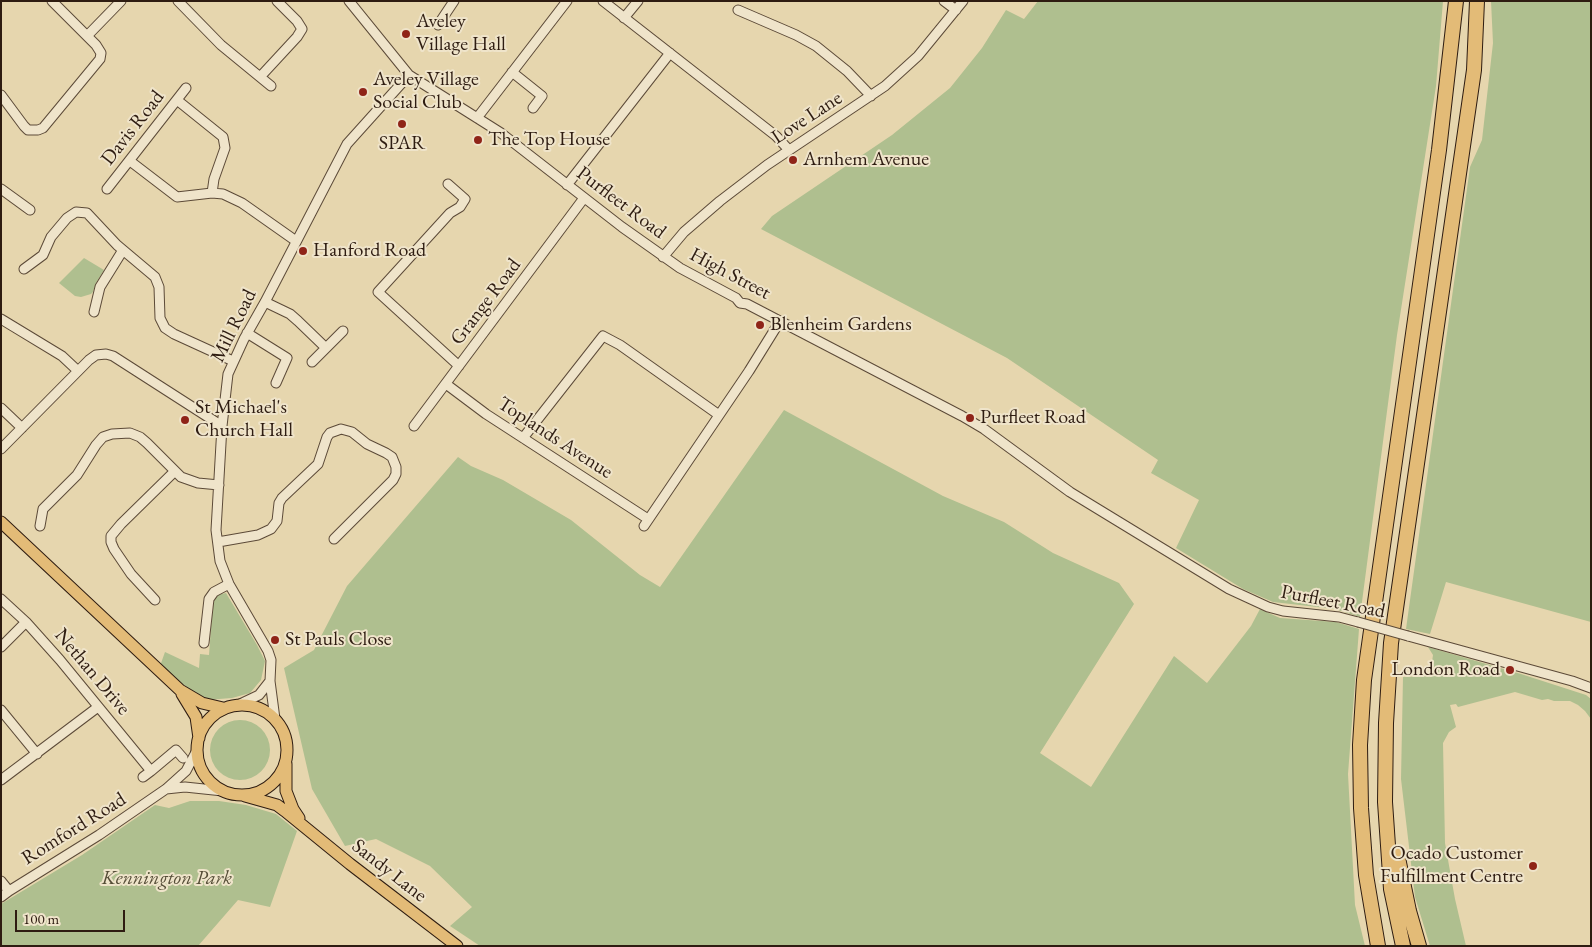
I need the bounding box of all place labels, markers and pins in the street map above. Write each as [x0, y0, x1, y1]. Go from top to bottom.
place label: Aveley Village Hall [416, 10, 506, 57]
marker: Aveley Village Hall [400, 28, 412, 40]
place label: Aveley Village Social Club [373, 68, 479, 115]
marker: Aveley Village Social Club [357, 86, 369, 98]
marker: SPAR [396, 118, 408, 130]
place label: The Top House [488, 128, 610, 152]
place label: SPAR [379, 132, 425, 156]
marker: The Top House [472, 134, 484, 146]
place label: Arnhem Avenue [803, 148, 929, 172]
marker: Arnhem Avenue [787, 154, 799, 166]
place label: Hanford Road [313, 239, 426, 263]
marker: Hanford Road [297, 245, 309, 257]
place label: Blenheim Gardens [770, 313, 912, 337]
marker: Blenheim Gardens [754, 319, 766, 331]
place label: St Michael's Church Hall [195, 396, 293, 443]
place label: Purfleet Road [980, 406, 1086, 430]
marker: Purfleet Road [964, 412, 976, 424]
marker: St Michael's Church Hall [179, 414, 191, 426]
place label: St Pauls Close [285, 628, 392, 652]
marker: St Pauls Close [269, 634, 281, 646]
place label: London Road [1391, 658, 1500, 682]
marker: London Road [1504, 664, 1516, 676]
place label: Ocado Customer Fulfillment Centre [1380, 842, 1523, 889]
marker: Ocado Customer Fulfillment Centre [1527, 860, 1539, 872]

